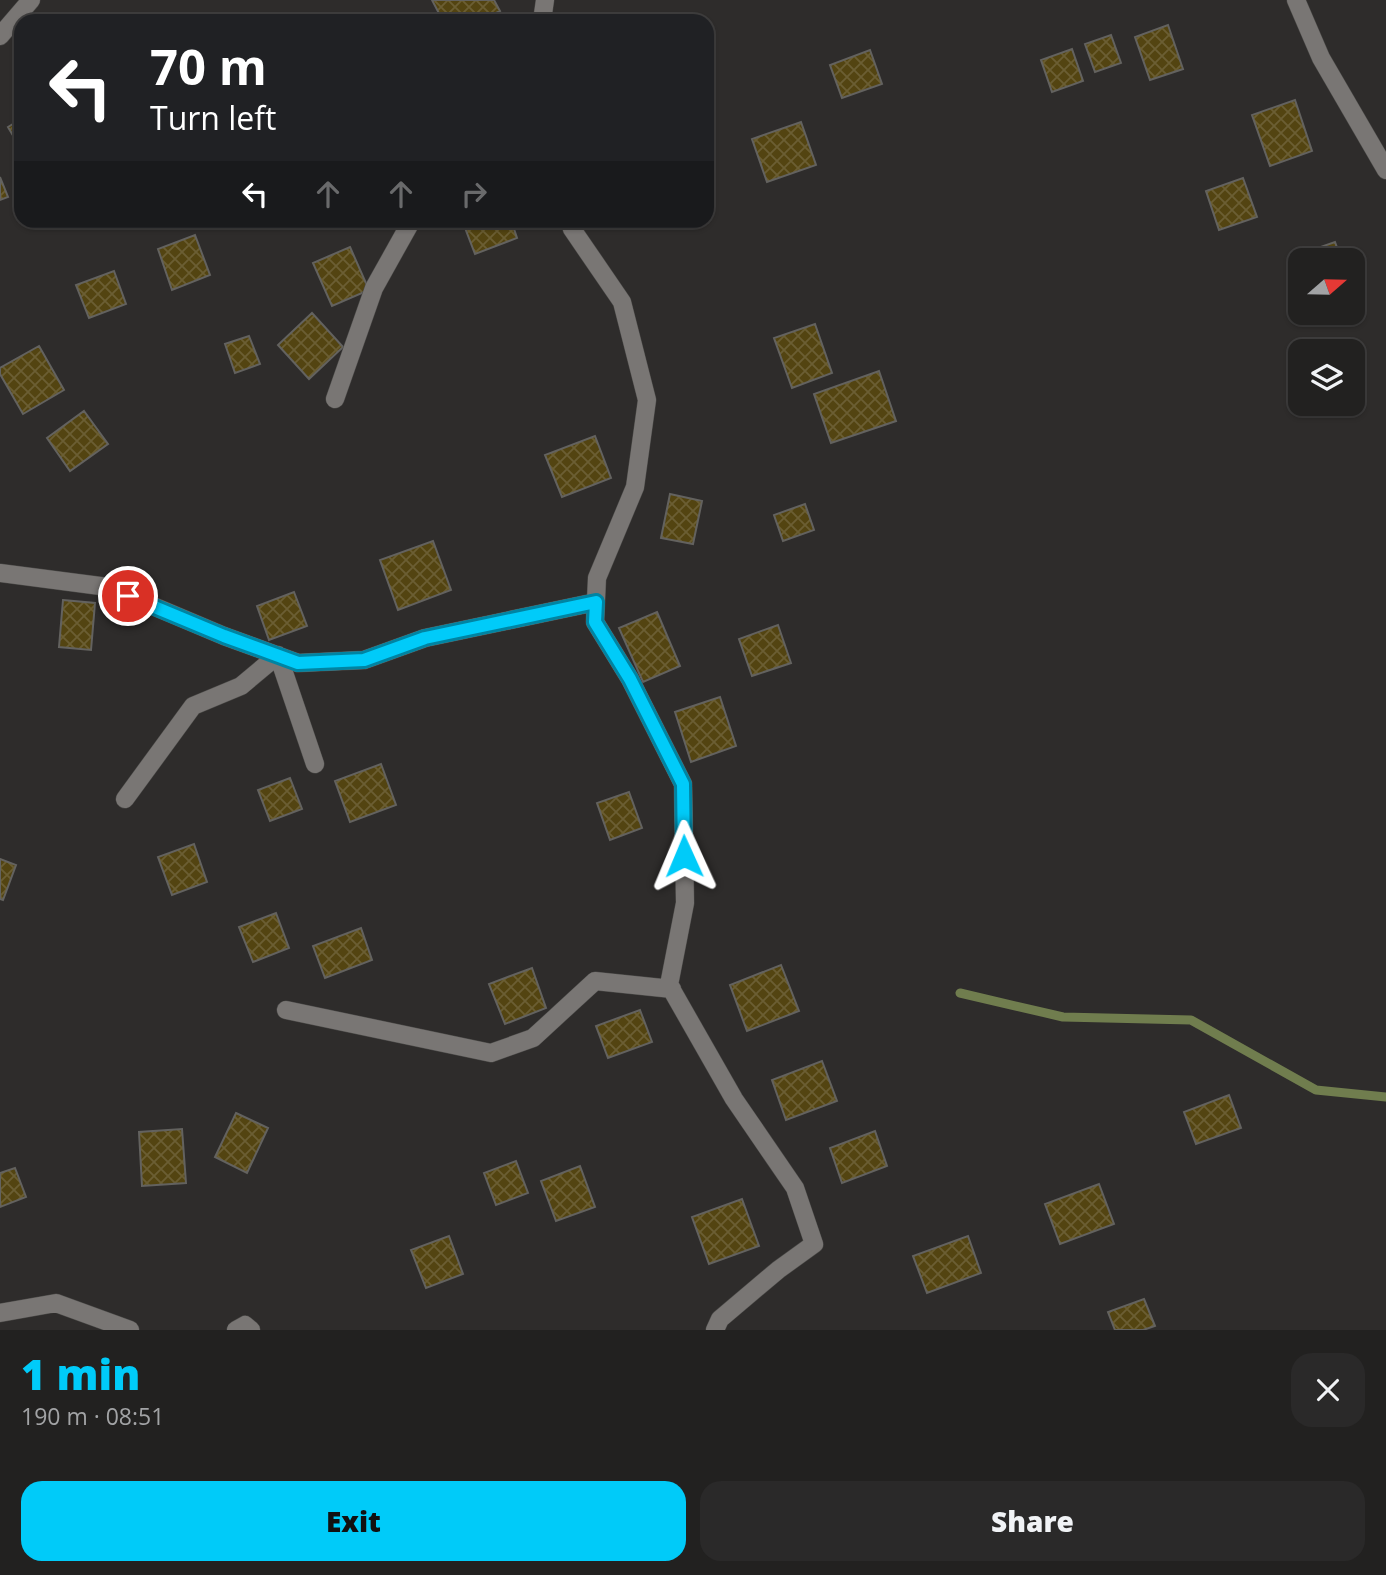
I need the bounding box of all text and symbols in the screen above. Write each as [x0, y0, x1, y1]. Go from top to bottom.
text: 70 m [150, 33, 267, 99]
icon: left [35, 42, 126, 133]
text: Turn left [150, 96, 276, 139]
icon: left [236, 175, 274, 213]
icon: ahead [309, 175, 347, 213]
icon: ahead [382, 175, 420, 213]
icon: right [455, 175, 493, 213]
north arrow [1288, 248, 1365, 326]
map controls [1288, 248, 1365, 416]
button: layers [1288, 339, 1365, 416]
pin [98, 566, 158, 626]
icon: arrive [109, 577, 147, 615]
position arrow [647, 819, 721, 893]
text: 1 min [21, 1345, 140, 1402]
button: close [1291, 1353, 1365, 1427]
text: 190 m · 08:51 [21, 1400, 164, 1432]
button: Exit [21, 1481, 686, 1561]
button: Share [700, 1481, 1365, 1561]

